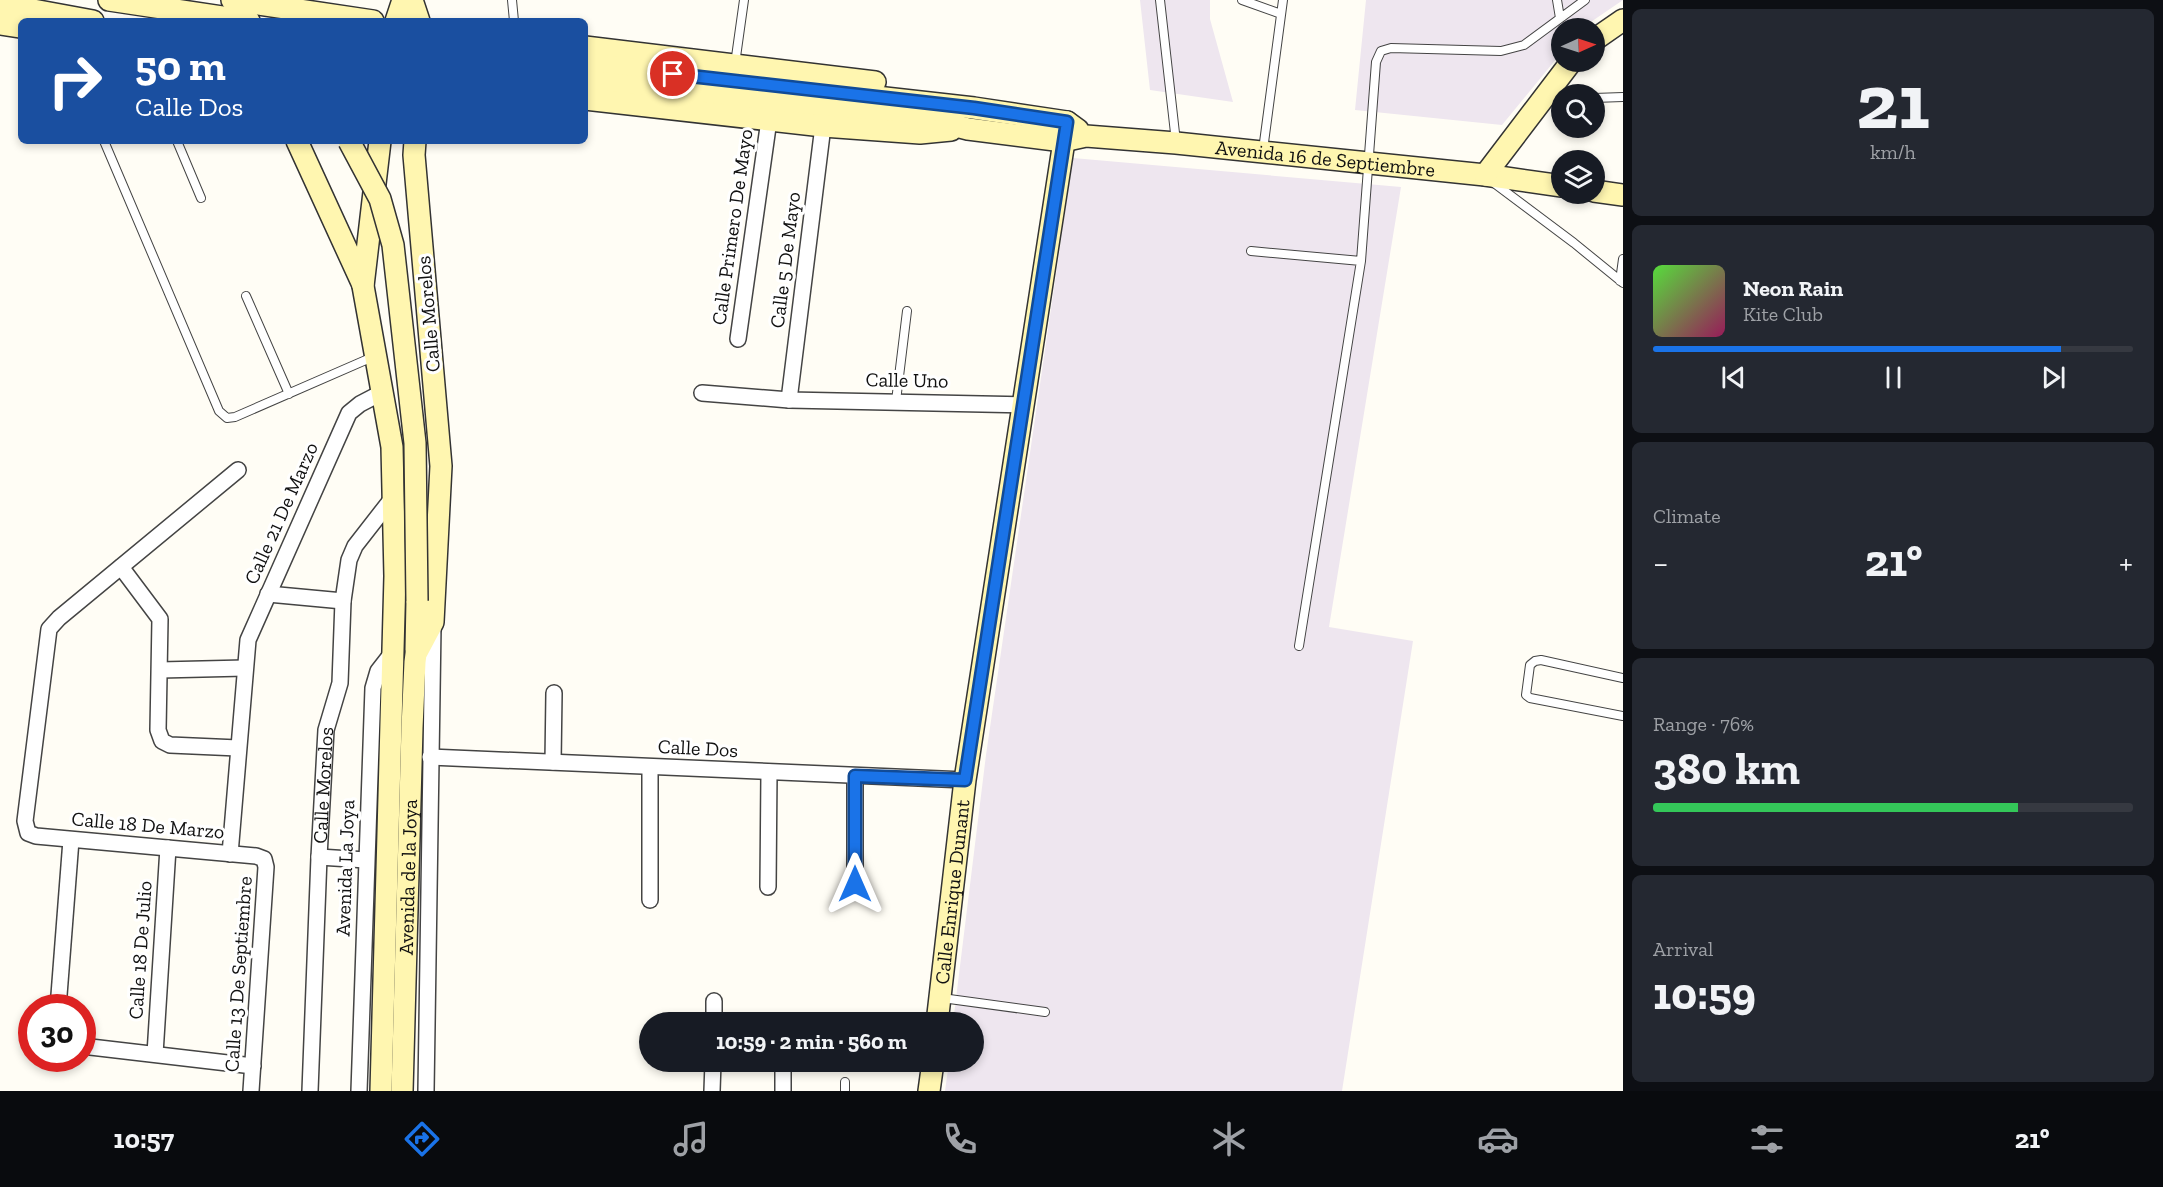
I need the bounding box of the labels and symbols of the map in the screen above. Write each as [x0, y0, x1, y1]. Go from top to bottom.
north arrow [1551, 18, 1605, 72]
pin [647, 48, 698, 99]
street label: Calle Primero De Mayo [706, 128, 758, 326]
street label: Avenida 16 de Septiembre [1214, 135, 1436, 182]
street label: Calle 5 De Mayo [765, 191, 805, 329]
street label: Calle Morelos [411, 255, 445, 373]
street label: Calle Uno [865, 367, 949, 393]
street label: Calle 21 De Marzo [239, 438, 323, 588]
street label: Calle Morelos [308, 726, 338, 844]
street label: Calle Dos [657, 734, 739, 762]
street label: Avenida de la Joya [394, 798, 422, 955]
street label: Calle Enrique Dunant [930, 798, 975, 985]
street label: Avenida La Joya [331, 799, 359, 937]
street label: Calle 18 De Marzo [71, 806, 225, 844]
position arrow [823, 852, 887, 916]
street label: Calle 13 De Septiembre [219, 875, 257, 1073]
street label: Calle 18 De Julio [123, 880, 157, 1020]
speed limit sign: 30 [18, 994, 96, 1072]

